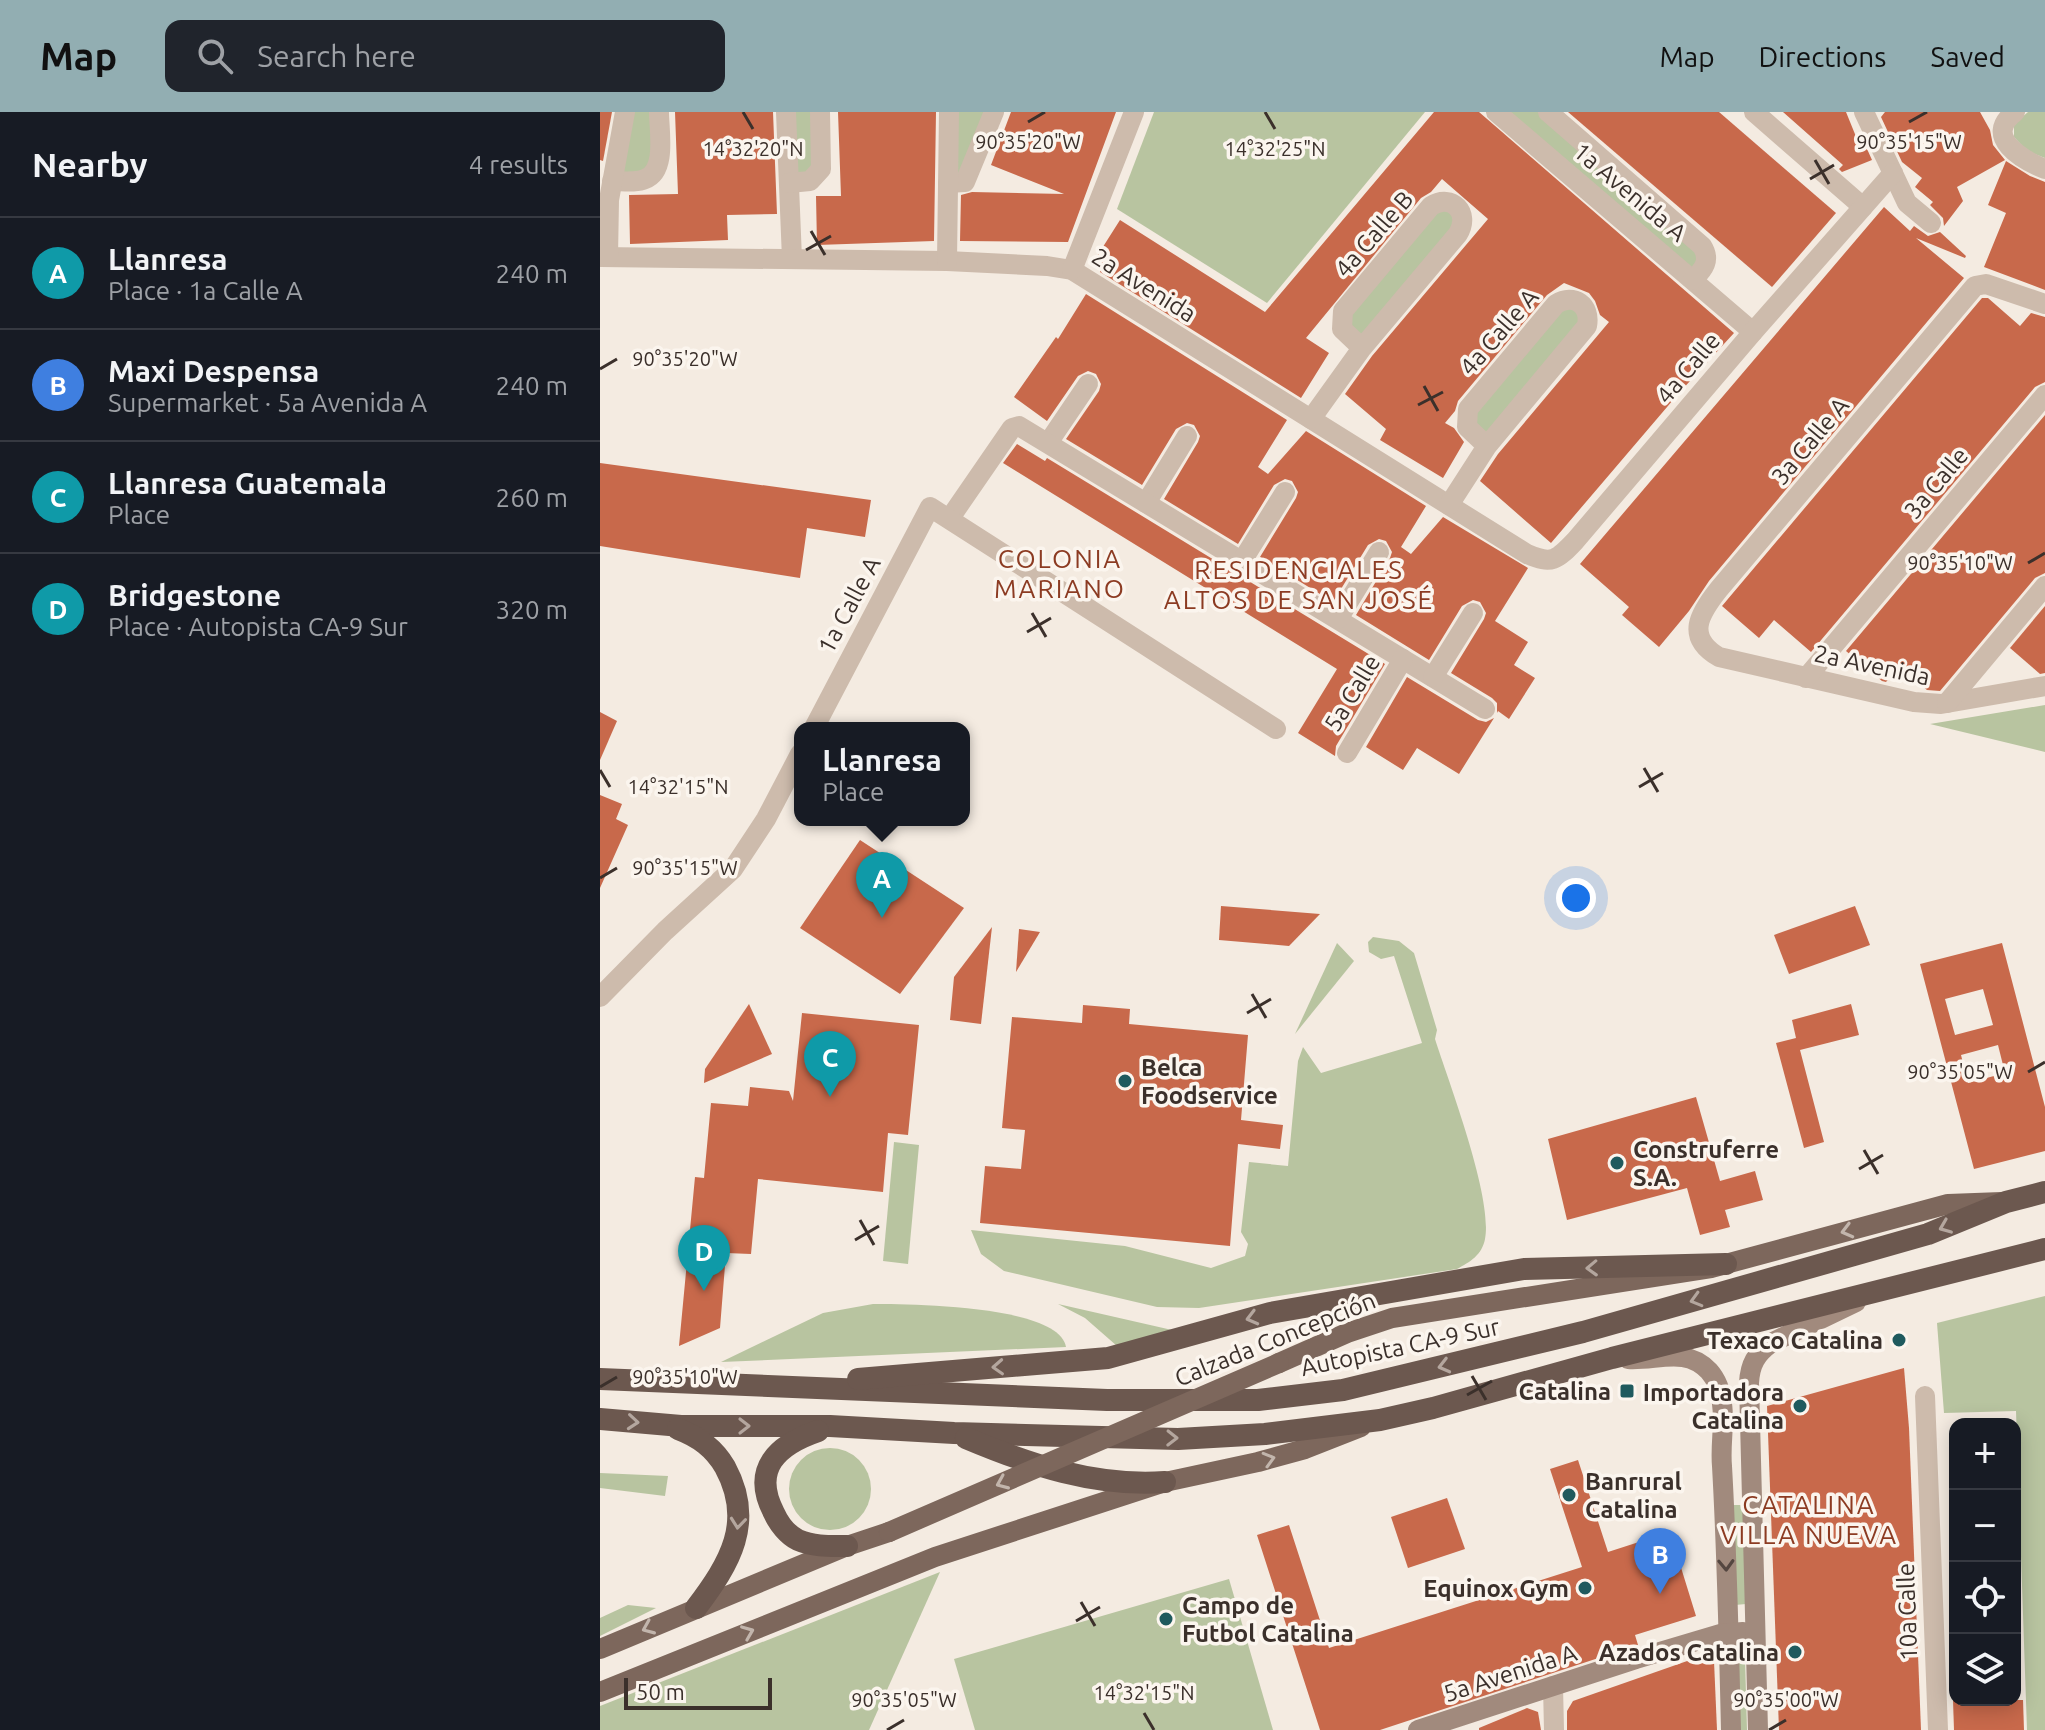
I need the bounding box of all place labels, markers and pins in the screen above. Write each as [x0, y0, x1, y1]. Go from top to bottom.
pin: A [856, 852, 908, 918]
pin: C [804, 1031, 856, 1097]
place label: Belca Foodservice [1141, 1054, 1278, 1109]
marker: Belca Foodservice [1116, 1072, 1134, 1090]
place label: Construferre S.A. [1633, 1136, 1779, 1191]
marker: Construferre S.A. [1608, 1154, 1626, 1172]
pin: D [678, 1225, 730, 1291]
place label: Texaco Catalina [1707, 1327, 1883, 1354]
marker: Texaco Catalina [1890, 1331, 1908, 1349]
place label: Catalina [1518, 1378, 1611, 1405]
place label: Importadora Catalina [1643, 1379, 1784, 1434]
marker: Catalina [1618, 1382, 1636, 1400]
marker: Importadora Catalina [1791, 1397, 1809, 1415]
place label: Banrural Catalina [1585, 1468, 1682, 1523]
marker: Banrural Catalina [1560, 1486, 1578, 1504]
pin: B [1634, 1528, 1686, 1594]
place label: Equinox Gym [1423, 1575, 1569, 1602]
marker: Equinox Gym [1576, 1579, 1594, 1597]
place label: Campo de Futbol Catalina [1182, 1592, 1354, 1647]
marker: Campo de Futbol Catalina [1157, 1610, 1175, 1628]
place label: Azados Catalina [1599, 1639, 1779, 1666]
marker: Azados Catalina [1786, 1643, 1804, 1661]

